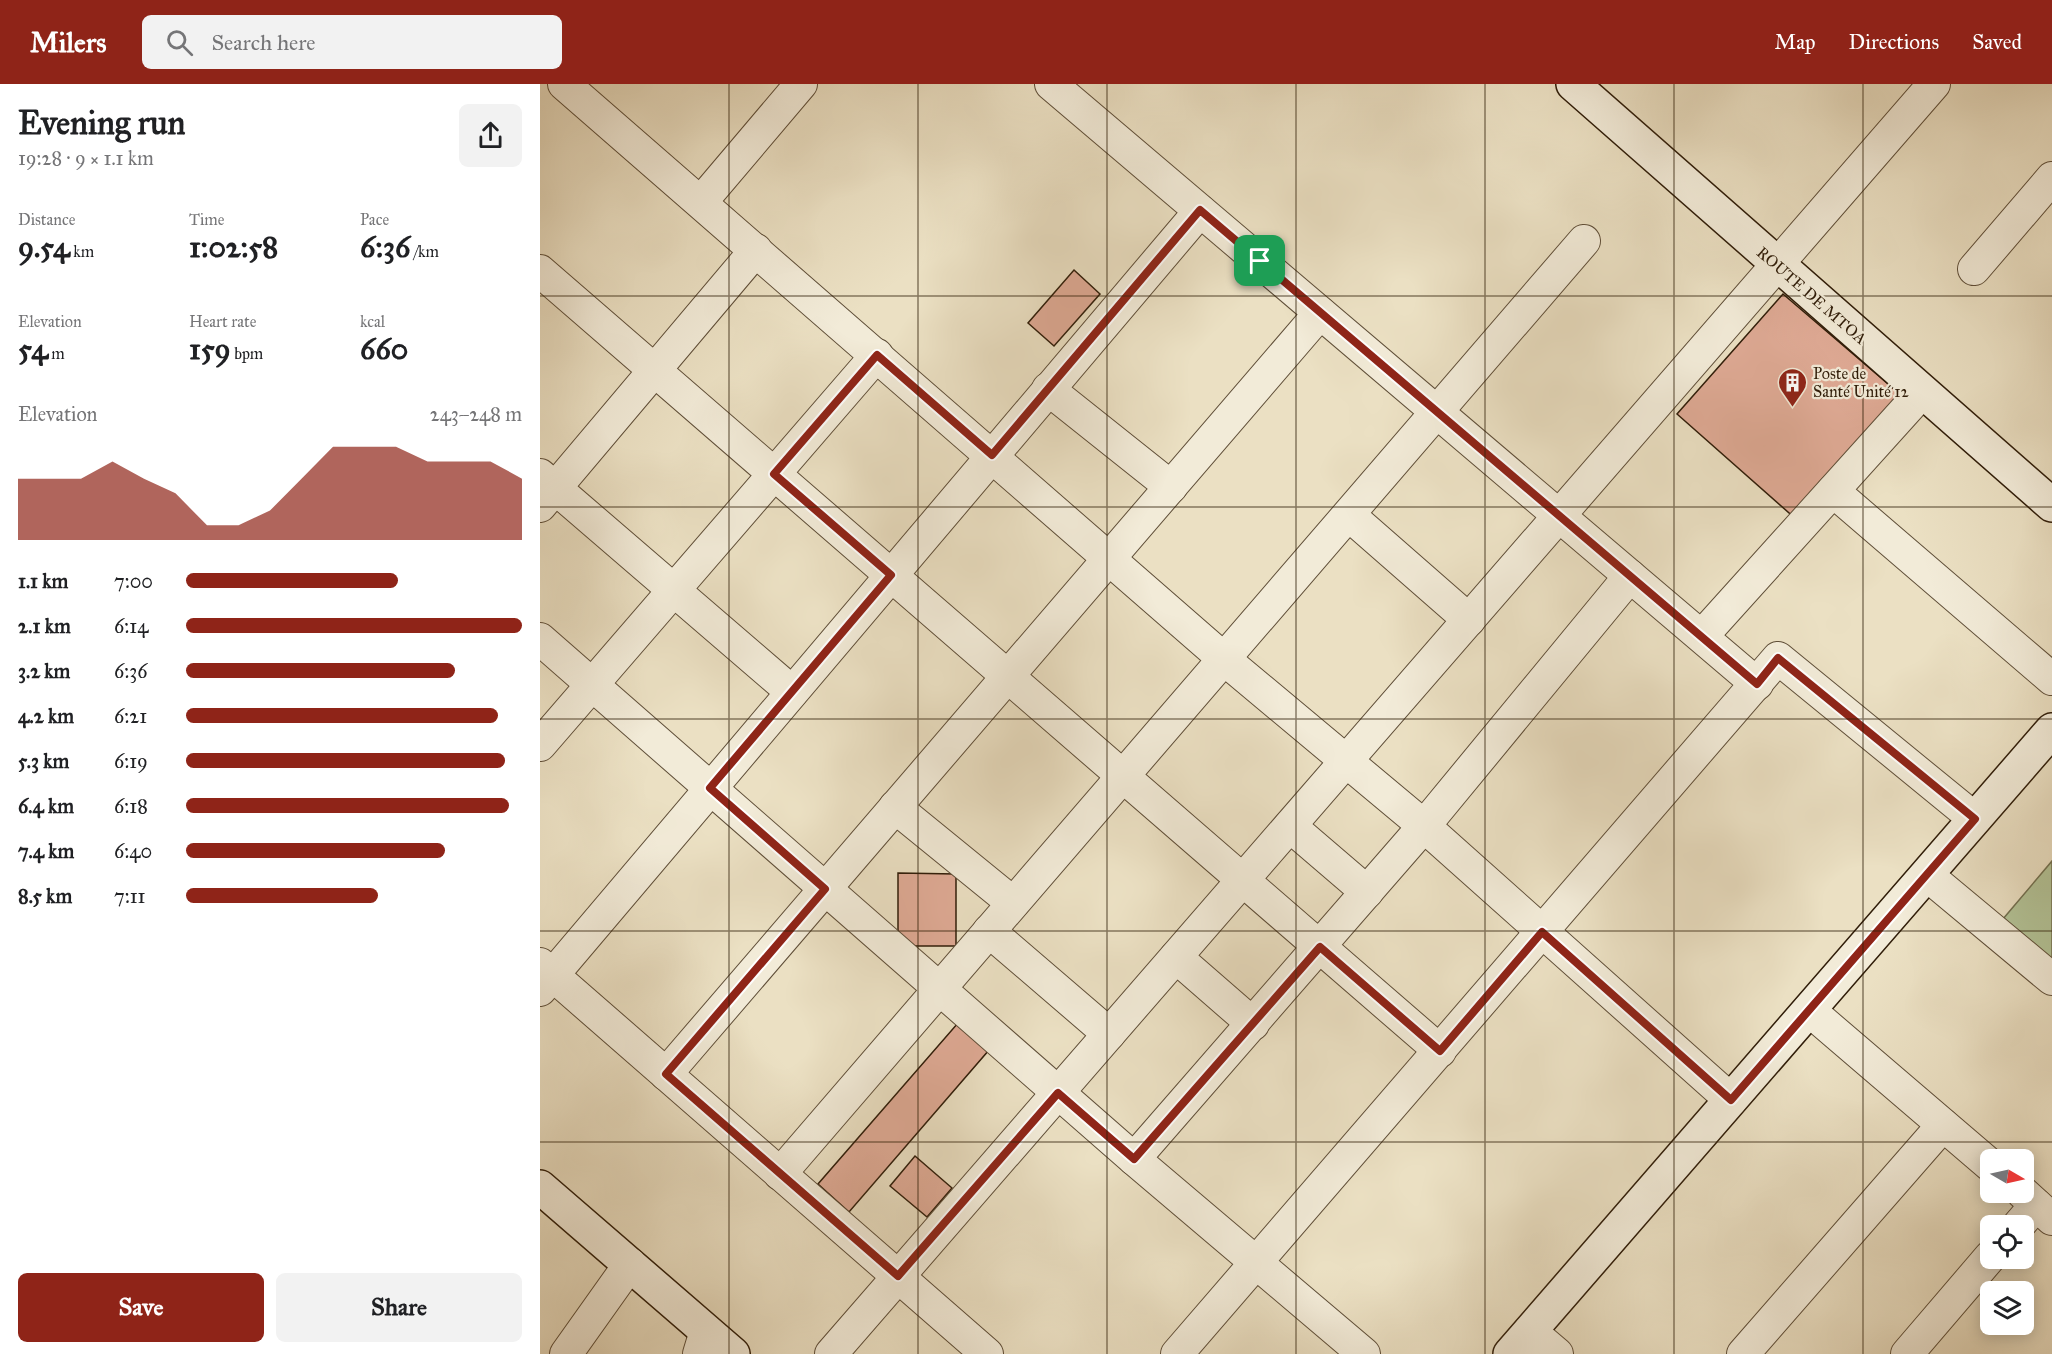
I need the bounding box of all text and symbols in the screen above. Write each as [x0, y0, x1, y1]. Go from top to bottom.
search box [142, 15, 562, 69]
text: Milers [30, 25, 106, 60]
icon: search [163, 26, 196, 59]
text: Search here [211, 29, 316, 56]
text: Map [1775, 29, 1816, 55]
text: Directions [1849, 29, 1939, 55]
text: Saved [1972, 29, 2022, 55]
text: Evening run [18, 103, 185, 143]
button: share [459, 104, 522, 167]
text: 19:28 · 9 × 1.1 km [18, 146, 154, 170]
text: Distance [18, 210, 75, 229]
text: Time [189, 210, 224, 229]
text: Pace [360, 210, 389, 229]
text: 9.54 [18, 229, 70, 265]
text: 1:02:58 [189, 229, 278, 265]
text: 6:36 [360, 229, 410, 265]
pin [1234, 235, 1285, 286]
text: km [70, 242, 94, 261]
text: /km [410, 242, 439, 261]
street label: ROUTE DE MTOA [1753, 243, 1871, 348]
icon: arrive [1243, 244, 1276, 277]
text: Elevation [18, 312, 82, 331]
text: Heart rate [189, 312, 256, 331]
text: kcal [360, 312, 385, 331]
text: 54 [18, 331, 48, 367]
text: 159 [189, 331, 231, 367]
text: 660 [360, 331, 408, 367]
text: m [48, 344, 65, 363]
text: bpm [231, 344, 263, 363]
place label: Poste de Santé Unité 12 [1813, 364, 1909, 401]
building icon: Poste de Santé Unité 12 [1776, 366, 1808, 408]
text: Elevation [18, 402, 97, 426]
text: 243–248 m [430, 402, 522, 426]
text: 1.1 km [18, 569, 68, 593]
text: 7:00 [114, 569, 153, 593]
text: 2.1 km [18, 614, 71, 638]
text: 6:14 [114, 614, 148, 638]
text: 3.2 km [18, 659, 70, 683]
text: 6:36 [114, 659, 148, 683]
text: 4.2 km [18, 704, 74, 728]
text: 6:21 [114, 704, 147, 728]
text: 5.3 km [18, 749, 69, 773]
text: 6:19 [114, 749, 148, 773]
text: 6.4 km [18, 794, 74, 818]
text: 6:18 [114, 794, 148, 818]
text: 7.4 km [18, 839, 74, 863]
text: 6:40 [114, 839, 152, 863]
text: 8.5 km [18, 884, 72, 908]
text: 7:11 [114, 884, 146, 908]
north arrow [1980, 1149, 2034, 1203]
map controls [1980, 1149, 2034, 1335]
button: locate [1980, 1215, 2034, 1269]
button: Save [18, 1273, 264, 1342]
button: Share [276, 1273, 522, 1342]
button: layers [1980, 1281, 2034, 1335]

